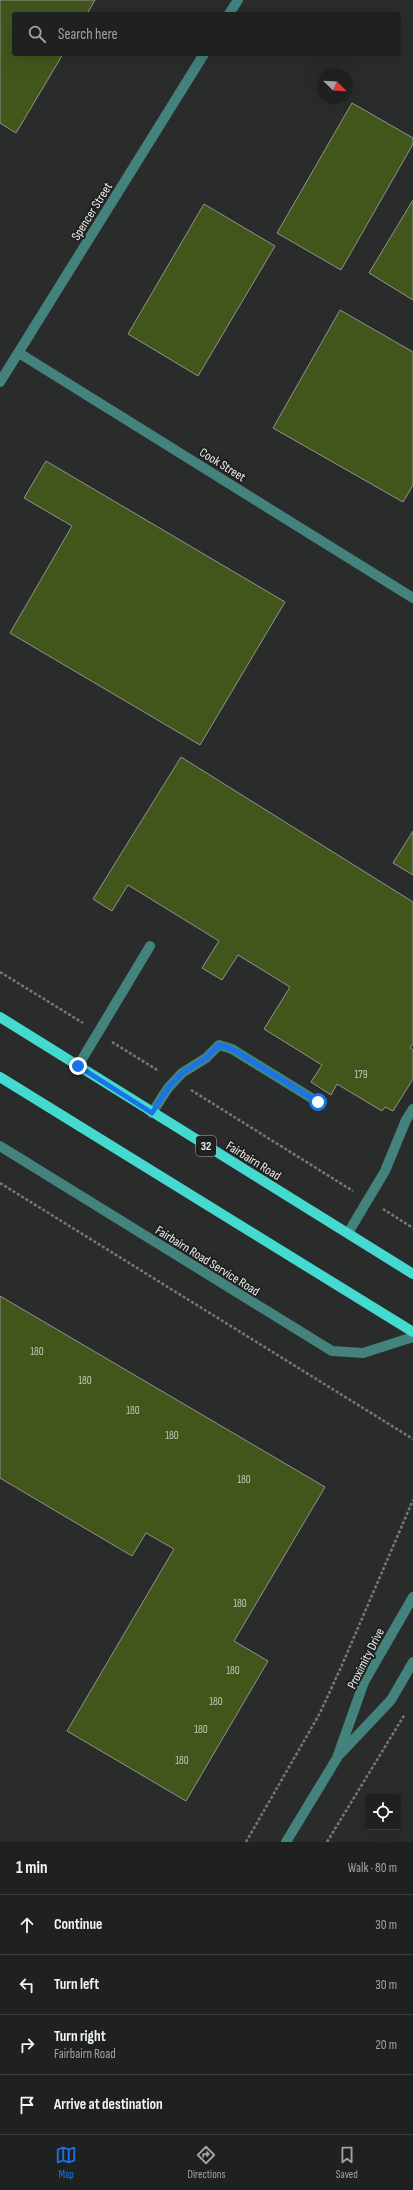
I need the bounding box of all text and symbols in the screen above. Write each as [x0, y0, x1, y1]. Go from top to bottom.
search box [12, 12, 401, 56]
icon: search [26, 23, 48, 45]
text: Search here [58, 25, 118, 44]
north arrow [317, 68, 353, 104]
street label: Spencer Street [68, 180, 116, 243]
street label: Cook Street [196, 444, 249, 485]
route end [69, 1057, 87, 1075]
house number: 179 [354, 1068, 368, 1081]
route start [309, 1093, 327, 1111]
road number: 32 [196, 1136, 216, 1156]
street label: Fairbairn Road [223, 1138, 284, 1184]
street label: Fairbairn Road Service Road [152, 1222, 263, 1299]
house number: 180 [30, 1345, 44, 1358]
house number: 180 [78, 1374, 92, 1387]
house number: 180 [126, 1404, 140, 1417]
house number: 180 [165, 1429, 179, 1442]
house number: 180 [237, 1473, 251, 1486]
house number: 180 [233, 1597, 247, 1610]
street label: Proximity Drive [344, 1625, 388, 1692]
house number: 180 [226, 1664, 240, 1677]
house number: 180 [209, 1695, 223, 1708]
house number: 180 [194, 1723, 208, 1736]
house number: 180 [175, 1754, 189, 1767]
map controls [365, 1794, 401, 1830]
button: locate [365, 1794, 401, 1830]
text: 1 min [16, 1858, 48, 1878]
text: Walk · 80 m [348, 1860, 397, 1876]
icon: ahead [16, 1914, 38, 1936]
text: Continue [54, 1915, 103, 1934]
text: 30 m [375, 1917, 397, 1933]
icon: left [16, 1974, 38, 1996]
text: Turn left [54, 1975, 99, 1994]
text: 30 m [375, 1977, 397, 1993]
text: Turn right [54, 2027, 106, 2046]
icon: right [16, 2034, 38, 2056]
text: 20 m [375, 2037, 397, 2053]
text: Fairbairn Road [54, 2046, 116, 2062]
icon: arrive [16, 2094, 38, 2116]
text: Arrive at destination [54, 2095, 163, 2114]
tab: Map [55, 2144, 77, 2181]
tab: Directions [188, 2144, 225, 2181]
tab: Saved [336, 2144, 358, 2181]

